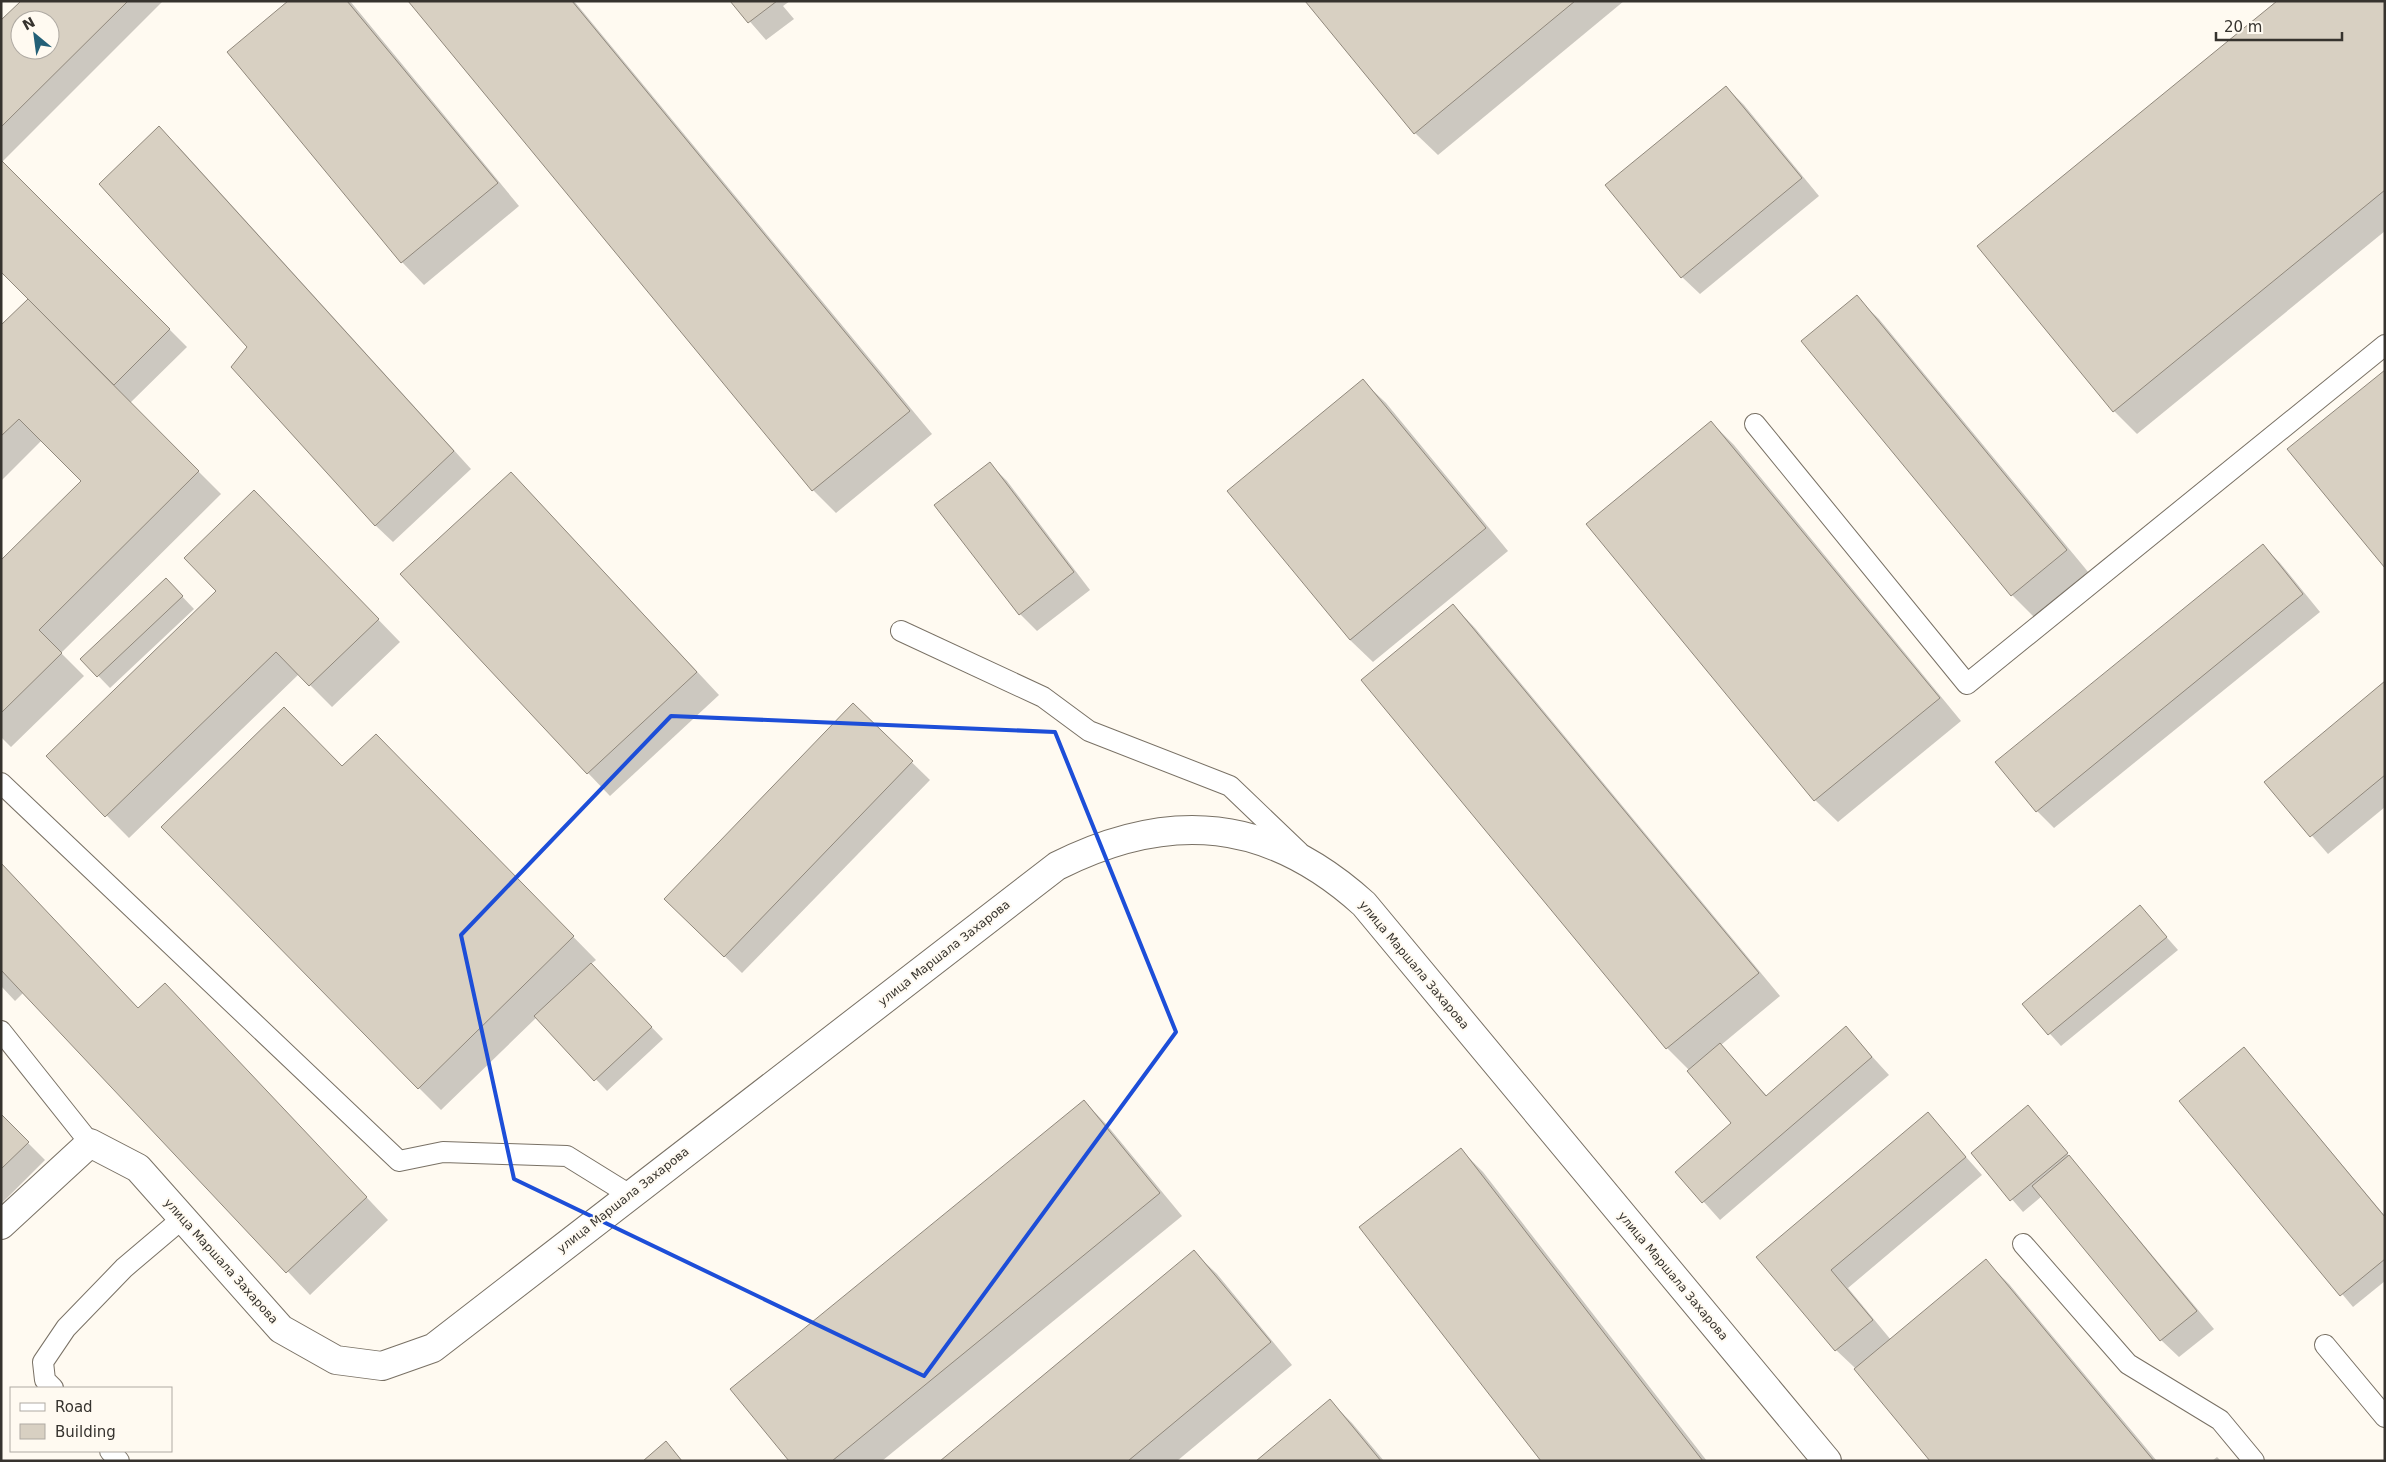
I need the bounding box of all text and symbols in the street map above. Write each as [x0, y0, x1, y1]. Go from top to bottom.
north arrow [10, 10, 60, 60]
scale bar [2216, 10, 2342, 42]
text: N [20, 14, 38, 33]
text: 20 m [2224, 18, 2262, 36]
street label: улица Маршала Захарова [875, 897, 1013, 1009]
street label: улица Маршала Захарова [1356, 898, 1472, 1032]
street label: улица Маршала Захарова [554, 1144, 692, 1256]
street label: улица Маршала Захарова [161, 1196, 281, 1326]
street label: улица Маршала Захарова [1615, 1209, 1731, 1343]
legend [10, 1387, 172, 1452]
text: Road [55, 1398, 93, 1416]
text: Building [55, 1423, 116, 1441]

